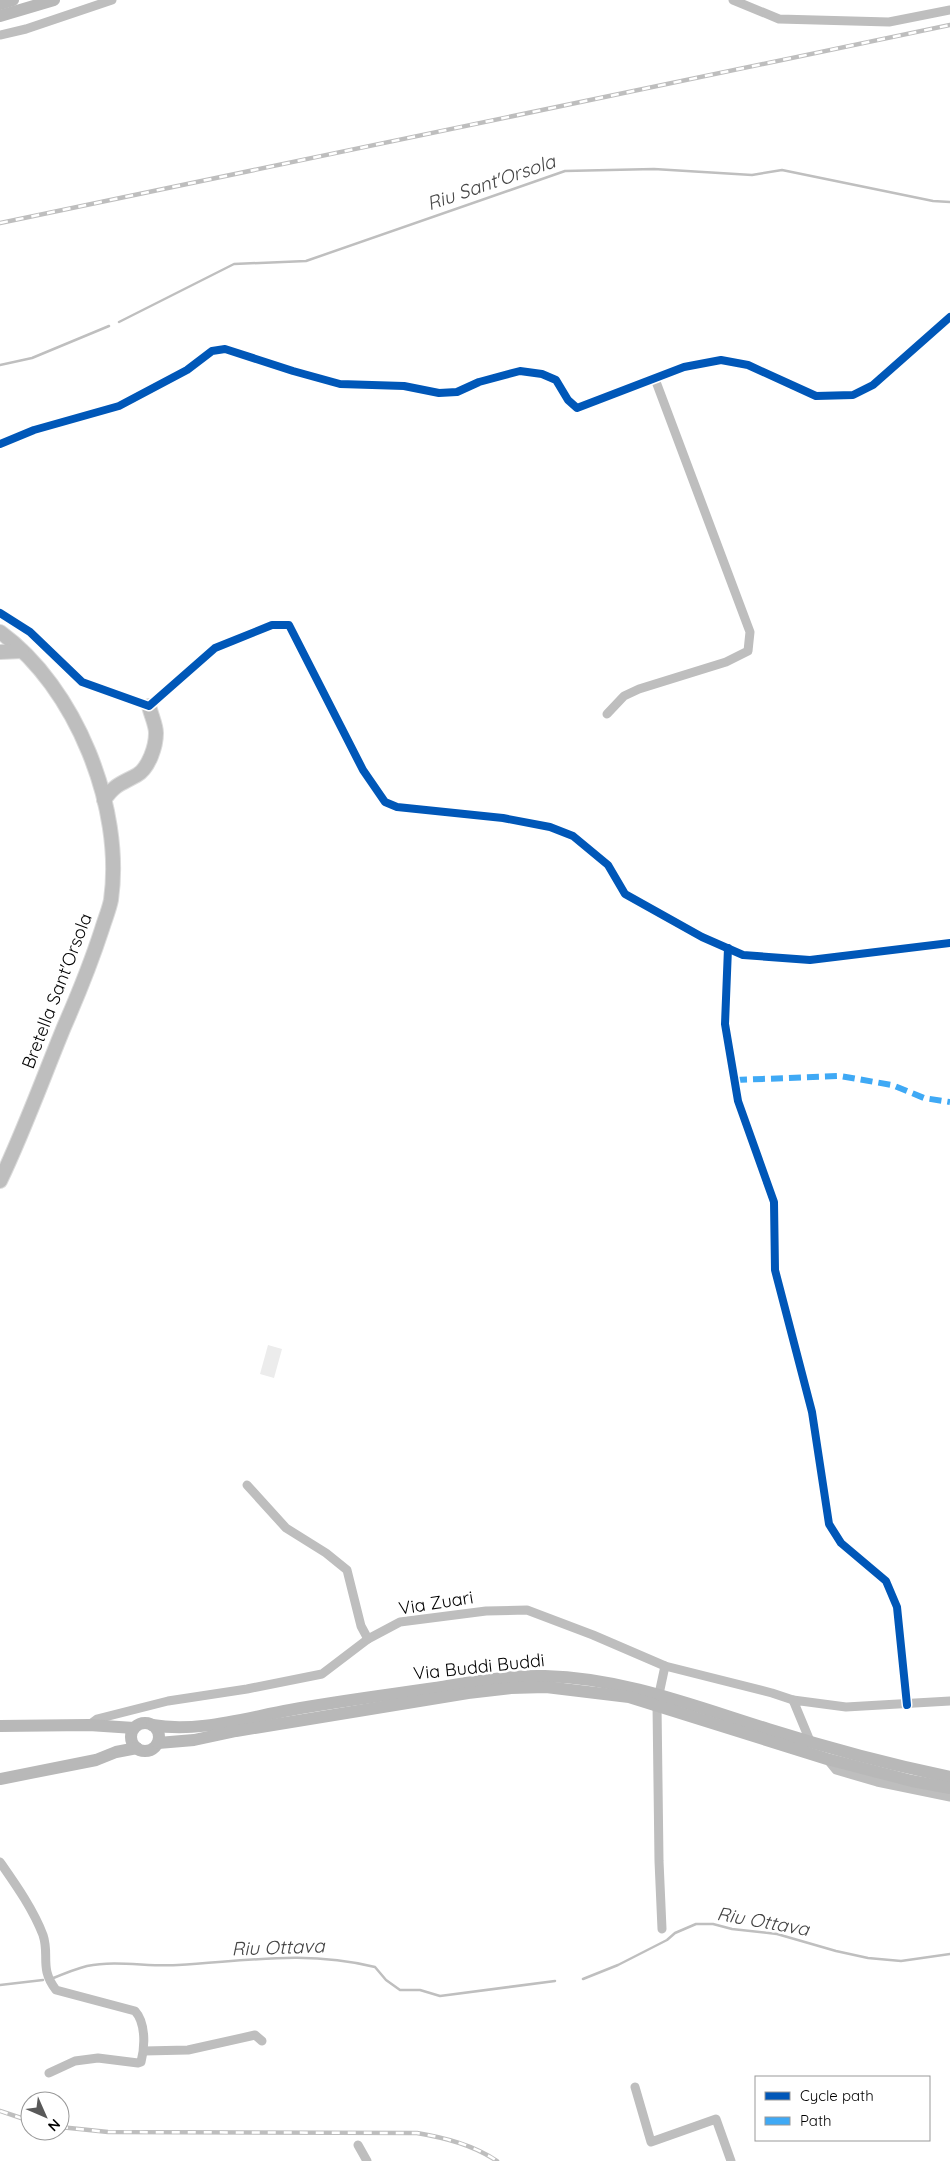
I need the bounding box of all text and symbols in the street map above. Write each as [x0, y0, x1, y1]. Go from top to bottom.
water label: Riu Sant'Orsola [424, 148, 560, 215]
street label: Bretella Sant'Orsola [16, 910, 97, 1072]
street label: Via Zuari [397, 1585, 475, 1620]
street label: Via Buddi Buddi [412, 1648, 546, 1685]
water label: Riu Ottava [715, 1901, 812, 1941]
water label: Riu Ottava [231, 1933, 326, 1961]
legend [755, 2076, 930, 2141]
text: Cycle path [800, 2086, 874, 2105]
north arrow [20, 2091, 70, 2141]
text: Path [800, 2111, 832, 2130]
text: N [44, 2115, 64, 2135]

